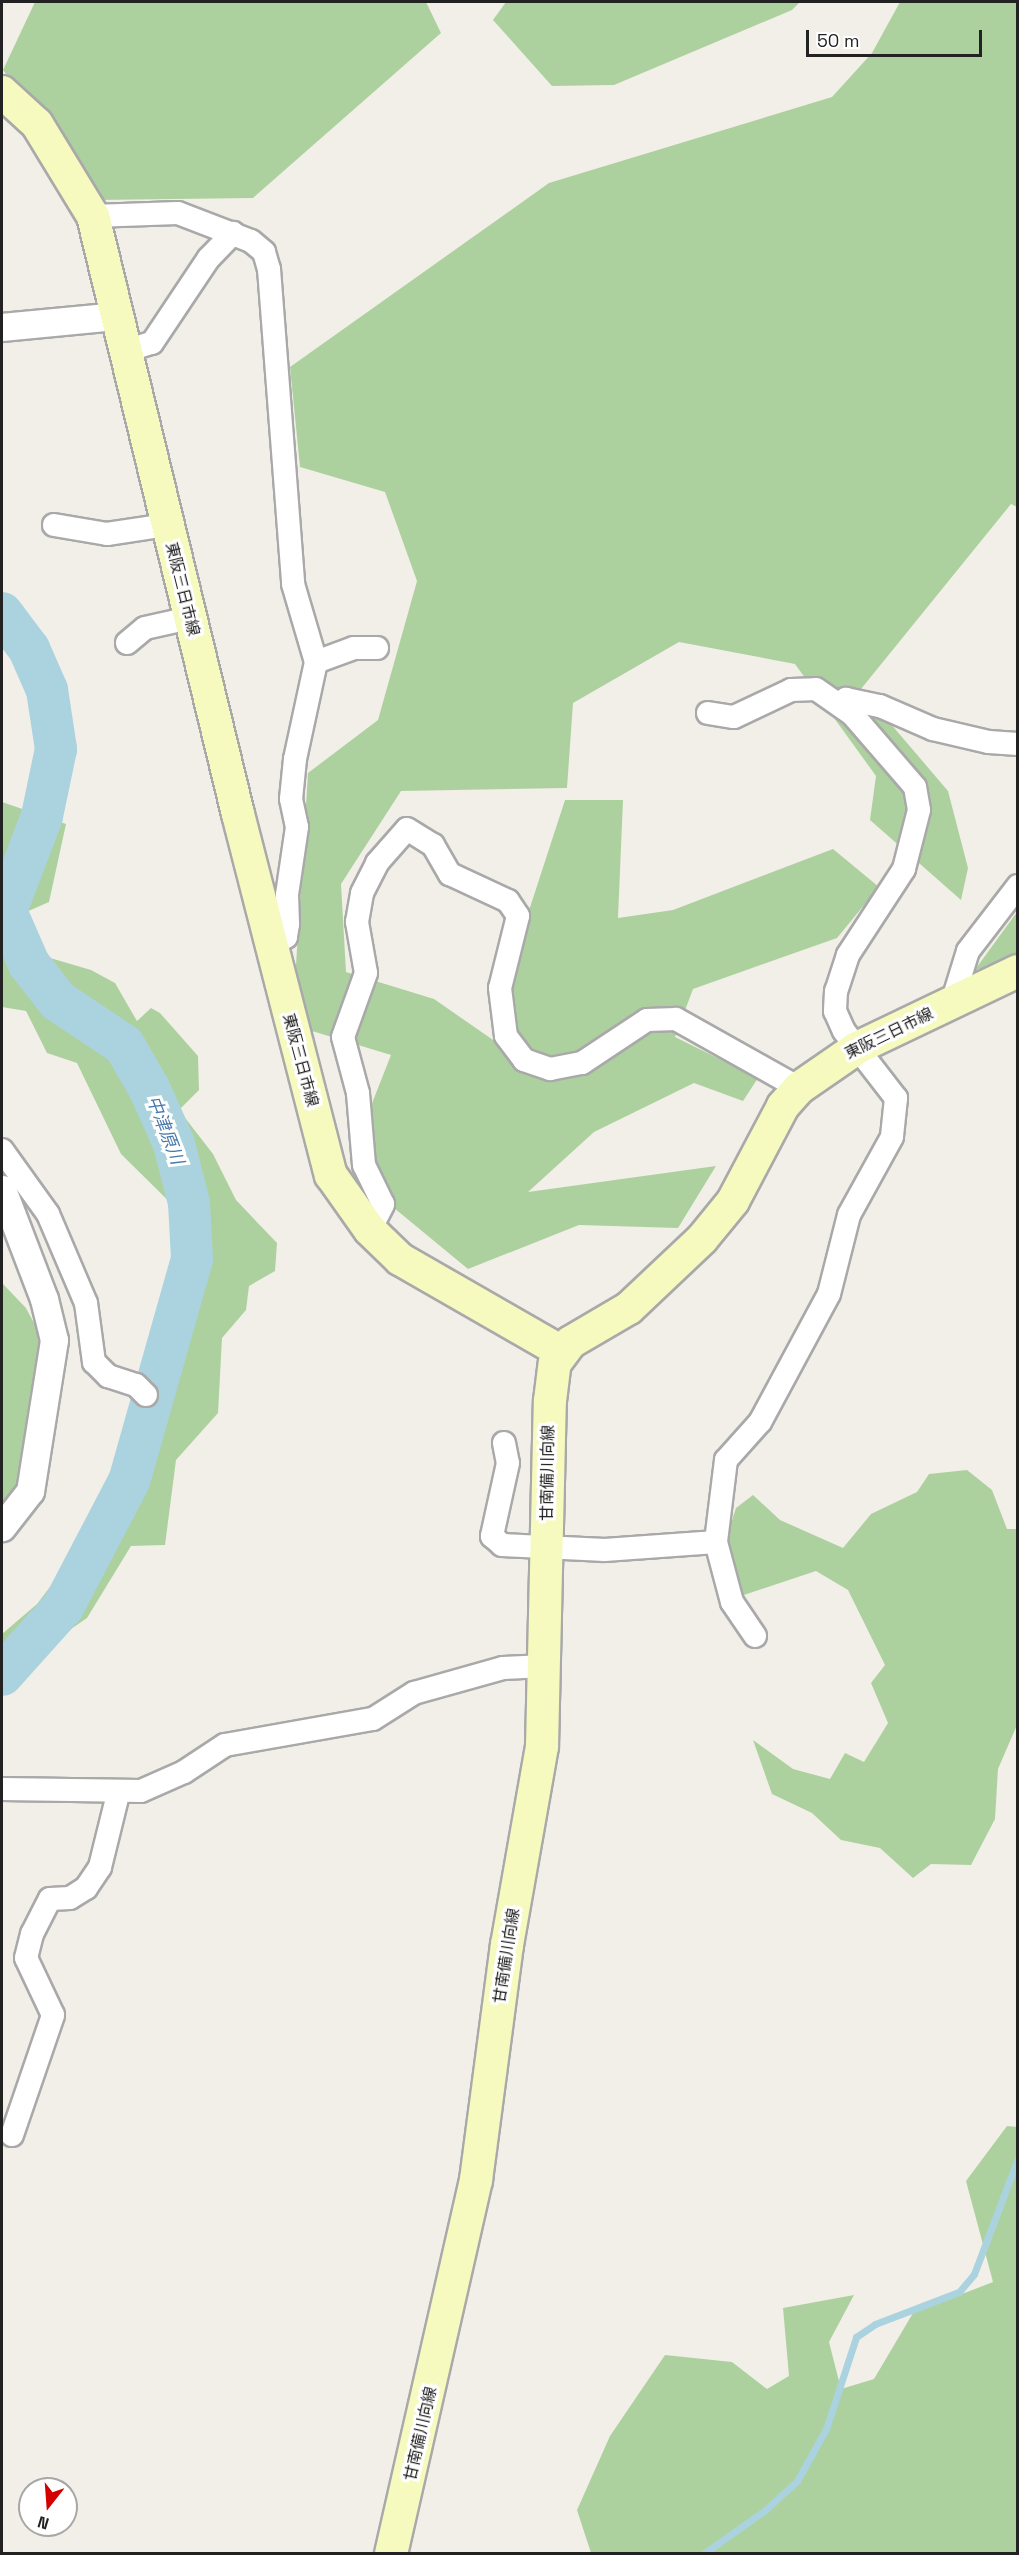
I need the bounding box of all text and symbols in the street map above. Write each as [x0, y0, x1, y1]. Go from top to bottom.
scale bar [809, 18, 984, 56]
text: 50 m [817, 29, 859, 52]
street label: 東阪三日市線 [161, 540, 203, 638]
street label: 東阪三日市線 [842, 1004, 936, 1064]
street label: 東阪三日市線 [278, 1011, 322, 1109]
water label: 中津原川 [142, 1093, 188, 1167]
street label: 甘南備川向線 [538, 1425, 558, 1521]
street label: 甘南備川向線 [490, 1907, 524, 2005]
street label: 甘南備川向線 [401, 2385, 441, 2483]
north arrow [18, 2477, 78, 2537]
text: N [35, 2511, 51, 2534]

